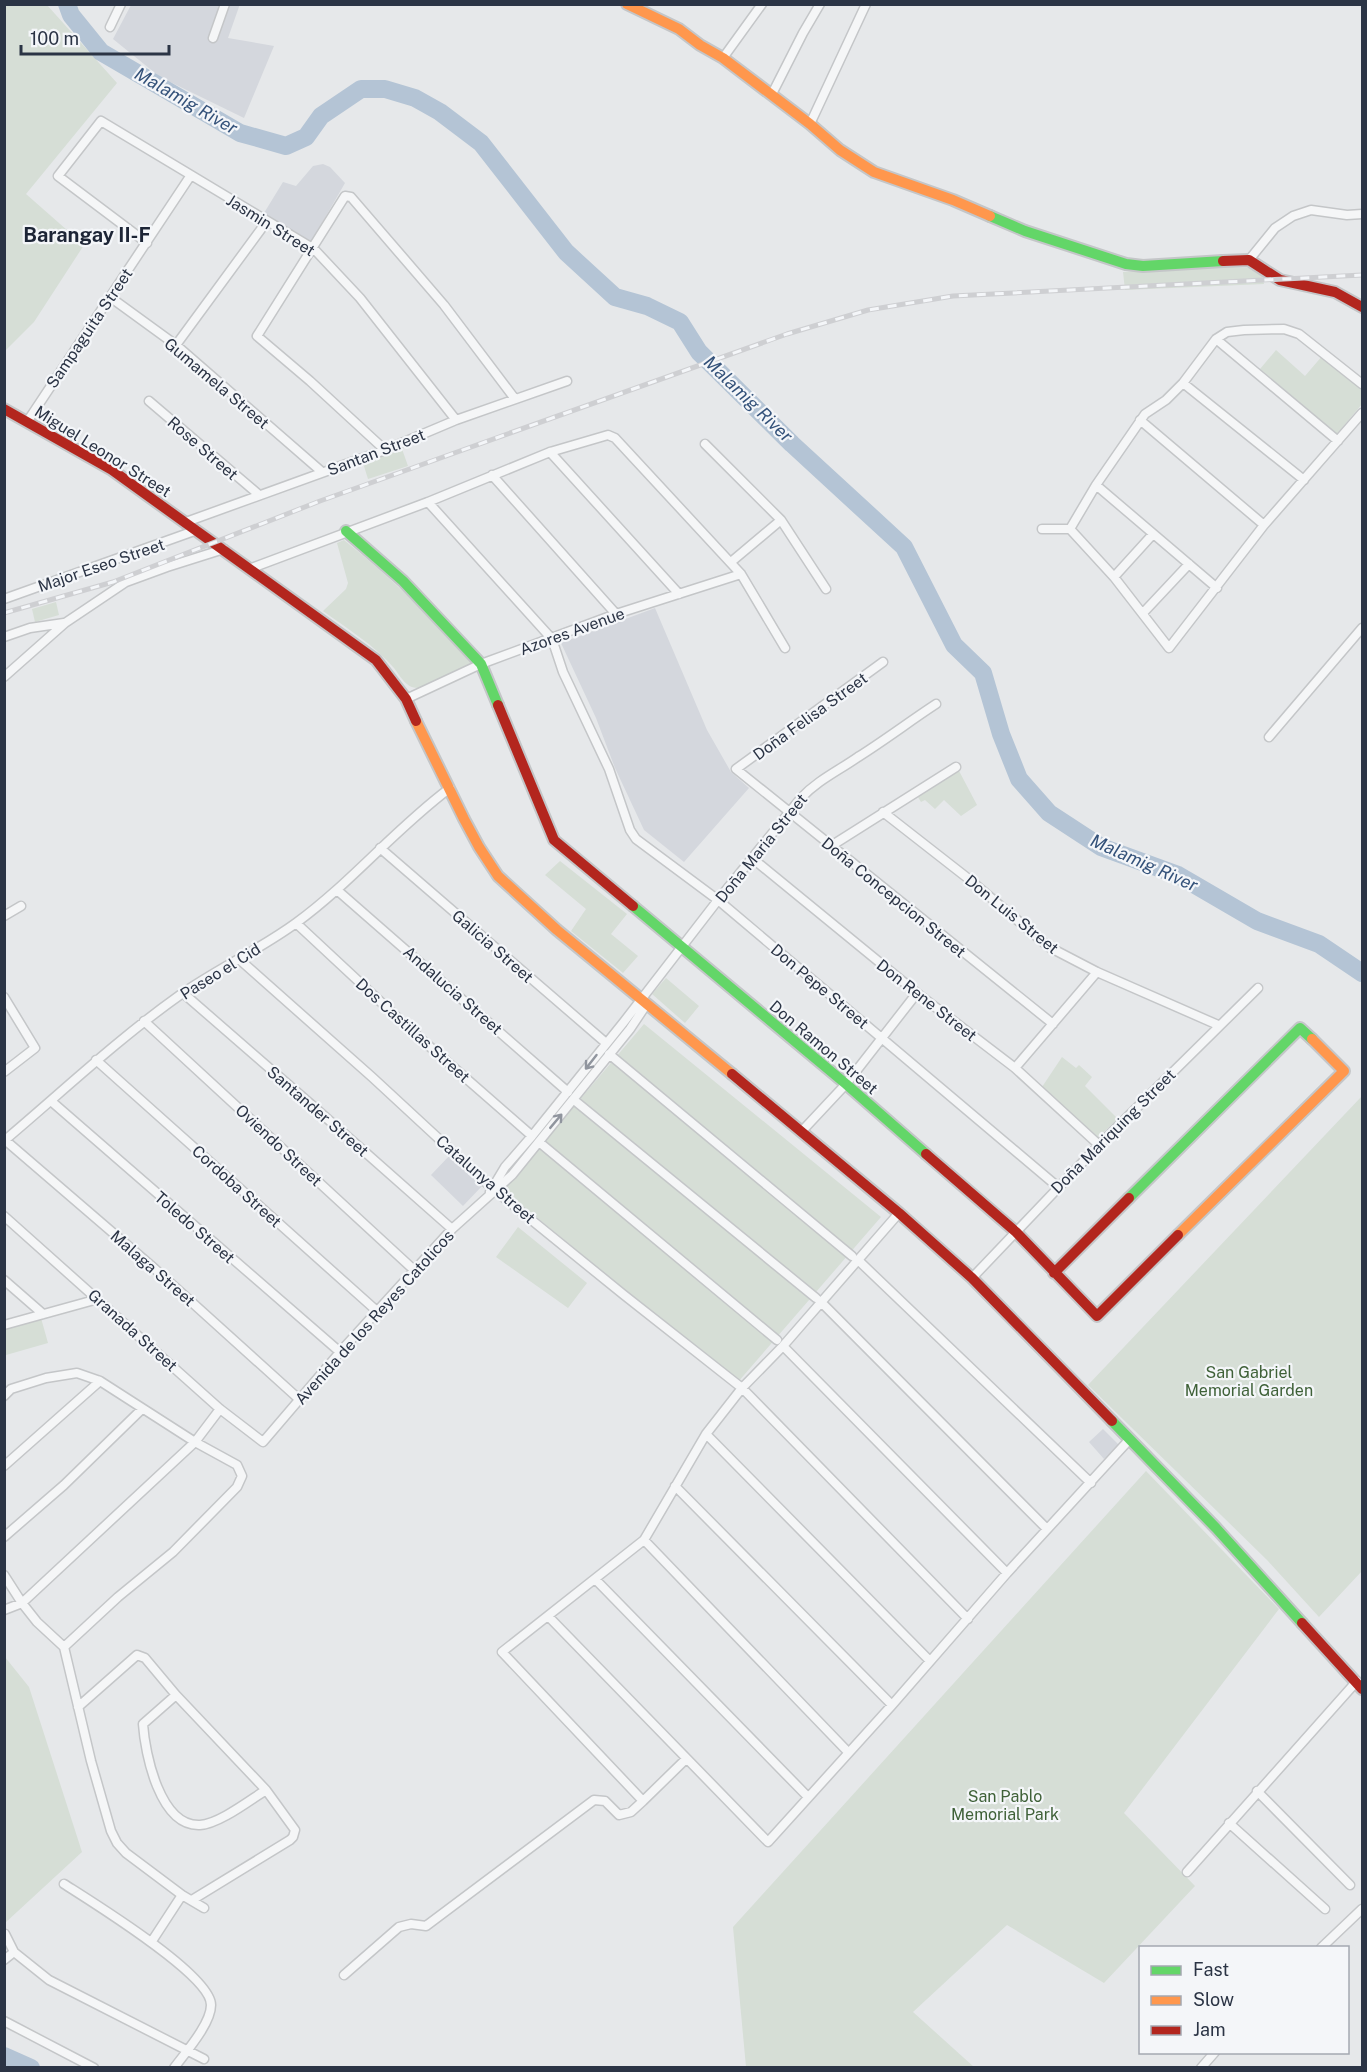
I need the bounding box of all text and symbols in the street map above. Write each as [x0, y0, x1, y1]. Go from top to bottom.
scale bar [21, 18, 170, 56]
text: 100 m [30, 28, 79, 49]
water label: Malamig River [131, 63, 242, 139]
street label: Jasmin Street [223, 191, 319, 260]
district label: Barangay II-F [23, 223, 151, 247]
street label: Sampaguita Street [42, 265, 137, 392]
street label: Gumamela Street [160, 334, 273, 433]
water label: Malamig River [700, 351, 797, 446]
street label: Miguel Leonor Street [31, 402, 174, 501]
street label: Rose Street [164, 413, 242, 484]
street label: Santan Street [325, 425, 428, 480]
street label: Major Eseo Street [35, 535, 167, 596]
street label: Azores Avenue [517, 604, 627, 659]
street label: Doña Felisa Street [749, 669, 871, 764]
street label: Doña Maria Street [712, 790, 811, 907]
water label: Malamig River [1087, 830, 1201, 896]
street label: Doña Concepcion Street [818, 833, 970, 961]
street label: Don Luis Street [961, 871, 1062, 958]
street label: Galicia Street [448, 906, 537, 987]
street label: Paseo el Cid [177, 939, 264, 1004]
street label: Don Pepe Street [767, 940, 872, 1033]
street label: Andalucia Street [399, 942, 506, 1039]
street label: Don Rene Street [873, 955, 980, 1045]
street label: Dos Castillas Street [352, 974, 474, 1087]
street label: Don Ramon Street [766, 997, 882, 1098]
one-way arrow [585, 1054, 598, 1070]
street label: Santander Street [263, 1062, 372, 1161]
street label: Doña Mariquing Street [1047, 1065, 1179, 1197]
street label: Oviendo Street [232, 1101, 326, 1190]
one-way arrow [550, 1113, 563, 1129]
street label: Catalunya Street [432, 1131, 539, 1228]
street label: Cordoba Street [188, 1141, 285, 1231]
street label: Toledo Street [151, 1187, 239, 1267]
street label: Avenida de los Reyes Catolicos [291, 1226, 458, 1408]
street label: Malaga Street [107, 1227, 199, 1310]
street label: Granada Street [84, 1285, 181, 1375]
park label: San Gabriel Memorial Garden [1185, 1363, 1313, 1400]
park label: San Pablo Memorial Park [951, 1787, 1059, 1824]
legend [1139, 1946, 1349, 2054]
text: Fast [1193, 1959, 1229, 1980]
text: Slow [1193, 1989, 1234, 2010]
text: Jam [1193, 2019, 1226, 2040]

